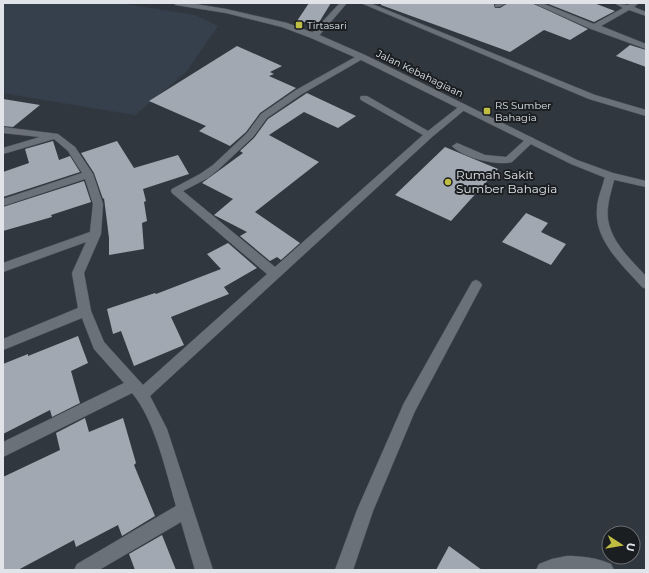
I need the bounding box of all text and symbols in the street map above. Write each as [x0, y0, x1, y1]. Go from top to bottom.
place label: Tirtasari [307, 19, 347, 32]
marker: Tirtasari [294, 20, 304, 30]
street label: Jalan Kebahagiaan [373, 46, 465, 100]
place label: RS Sumber Bahagia [495, 99, 551, 124]
marker: RS Sumber Bahagia [482, 106, 492, 116]
place label: Rumah Sakit Sumber Bahagia [456, 167, 557, 196]
marker: Rumah Sakit Sumber Bahagia [443, 177, 453, 187]
north arrow [601, 525, 641, 565]
text: U [623, 541, 639, 553]

